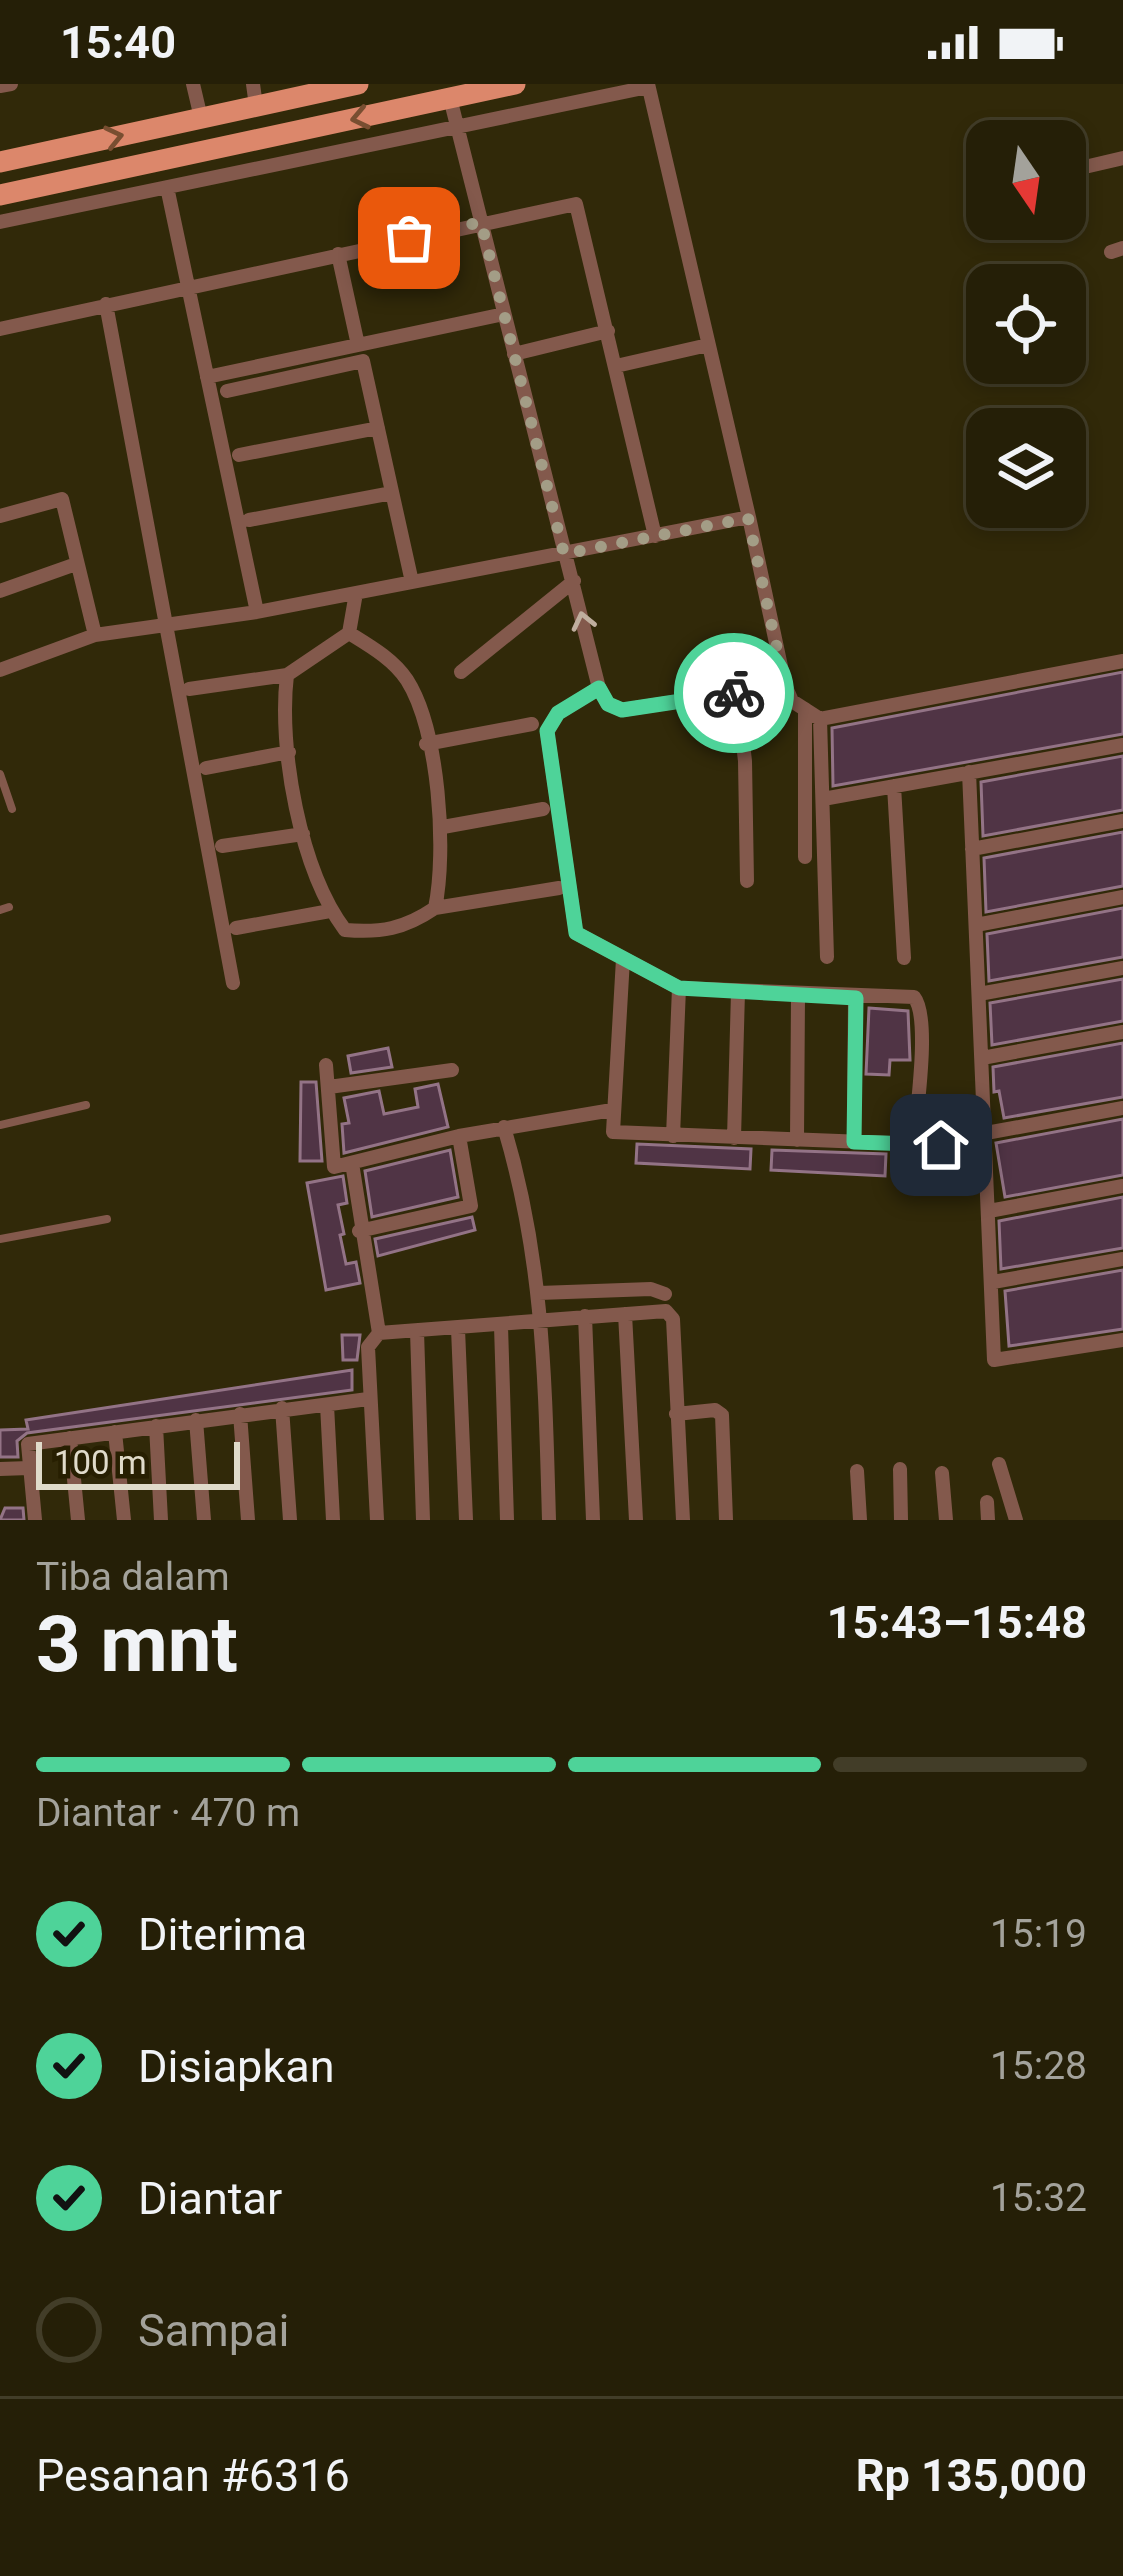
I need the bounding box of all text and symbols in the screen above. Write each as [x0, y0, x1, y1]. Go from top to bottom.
text: 15:40 [60, 16, 176, 69]
one-way arrow [351, 104, 371, 129]
north arrow [966, 120, 1086, 240]
map controls [966, 120, 1086, 528]
one-way arrow [104, 126, 124, 151]
pin [358, 187, 460, 289]
icon: bag [376, 205, 442, 271]
button: locate [966, 264, 1086, 384]
button: layers [966, 408, 1086, 528]
one-way arrow [572, 611, 597, 631]
courier [674, 633, 794, 753]
icon: bike [701, 660, 767, 726]
pin [890, 1094, 992, 1196]
icon: home [908, 1112, 974, 1178]
scale bar [36, 1436, 240, 1489]
text: 100 m [54, 1443, 147, 1482]
text: Tiba dalam [36, 1554, 230, 1600]
text: 15:43–15:48 [827, 1596, 1087, 1649]
text: 3 mnt [36, 1599, 238, 1690]
text: Diantar · 470 m [36, 1790, 300, 1836]
icon: check [36, 1901, 102, 1967]
text: Diterima [138, 1908, 307, 1961]
text: 15:19 [990, 1911, 1087, 1957]
icon: check [36, 2033, 102, 2099]
text: Disiapkan [138, 2040, 335, 2093]
text: 15:28 [990, 2043, 1087, 2089]
icon: check [36, 2165, 102, 2231]
text: Diantar [138, 2172, 282, 2225]
text: 15:32 [990, 2175, 1087, 2221]
text: Sampai [138, 2304, 289, 2357]
text: Pesanan #6316 [36, 2449, 350, 2502]
text: Rp 135,000 [856, 2449, 1087, 2502]

